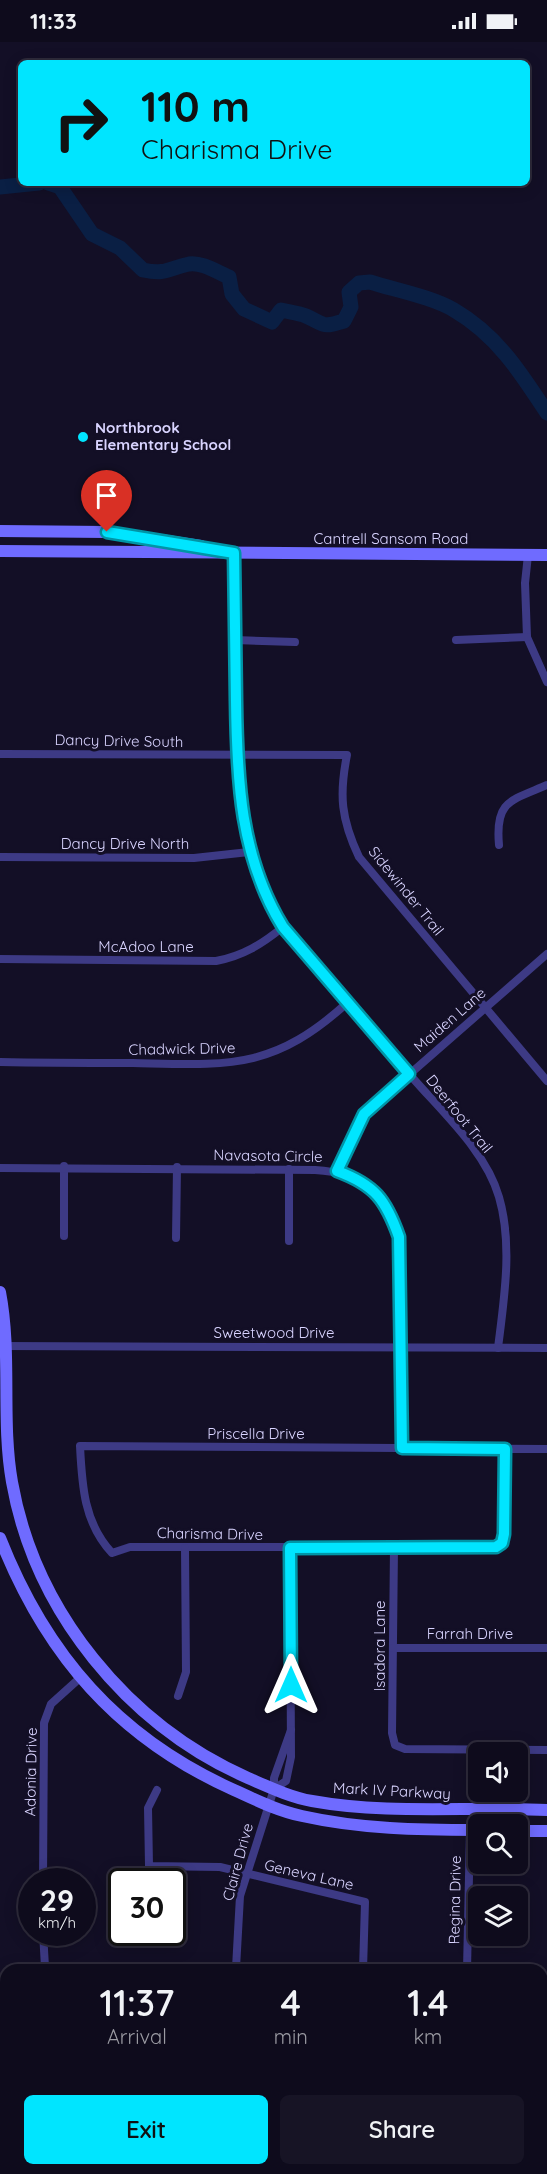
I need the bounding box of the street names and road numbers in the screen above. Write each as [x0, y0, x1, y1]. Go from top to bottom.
street label: Cantrell Sansom Road [314, 529, 468, 548]
street label: Dancy Drive South [54, 730, 184, 751]
street label: Dancy Drive North [61, 834, 189, 853]
street label: Sidewinder Trail [365, 842, 448, 939]
street label: McAdoo Lane [98, 937, 194, 956]
street label: Maiden Lane [410, 983, 490, 1056]
street label: Chadwick Drive [128, 1038, 236, 1059]
street label: Deerfoot Trail [422, 1071, 497, 1157]
street label: Navasota Circle [213, 1145, 323, 1166]
street label: Sweetwood Drive [213, 1323, 335, 1342]
street label: Priscella Drive [207, 1424, 305, 1443]
street label: Charisma Drive [157, 1523, 263, 1544]
street label: Isadora Lane [370, 1600, 389, 1692]
street label: Farrah Drive [427, 1624, 513, 1643]
street label: Adonia Drive [20, 1727, 41, 1817]
street label: Mark IV Parkway [333, 1778, 451, 1803]
street label: Claire Drive [218, 1821, 257, 1903]
street label: Geneva Lane [263, 1855, 356, 1894]
street label: Regina Drive [444, 1855, 465, 1945]

